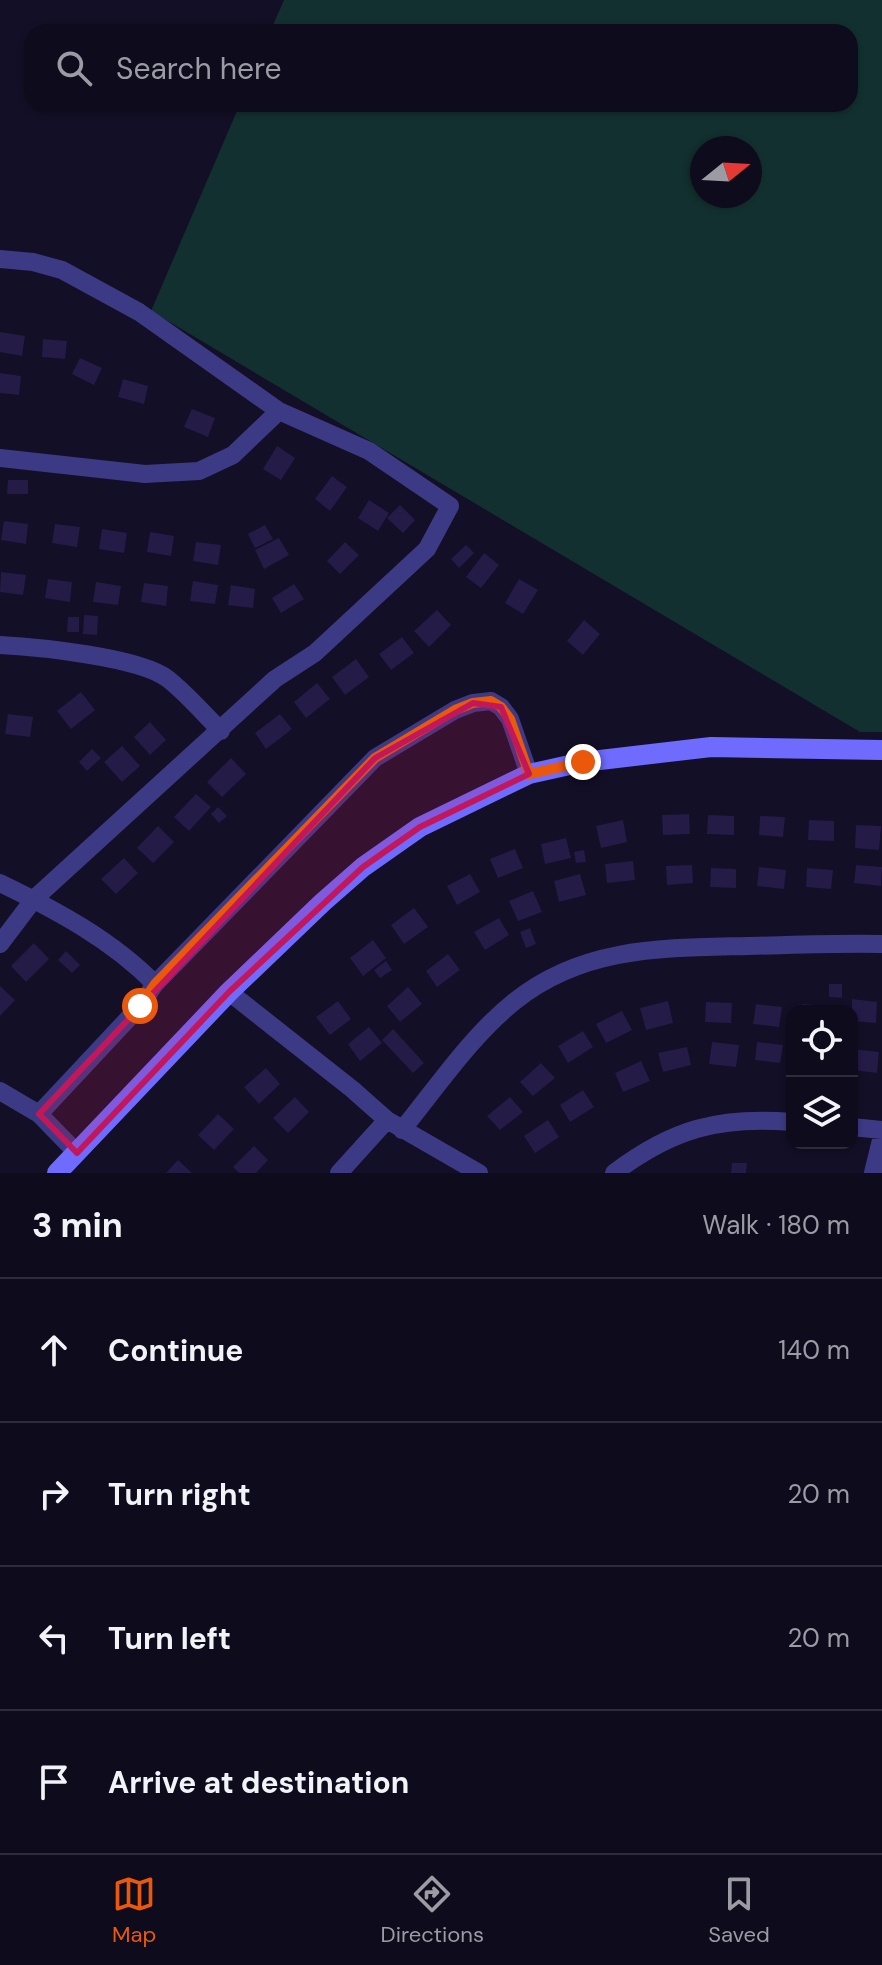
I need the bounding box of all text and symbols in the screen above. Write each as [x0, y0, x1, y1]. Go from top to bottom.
search box [24, 24, 858, 112]
icon: search [52, 46, 96, 90]
text: Search here [116, 49, 282, 88]
north arrow [690, 136, 762, 208]
route end [565, 744, 601, 780]
route start [122, 988, 158, 1024]
map controls [786, 1005, 858, 1149]
button: locate [786, 1005, 858, 1077]
button: layers [786, 1077, 858, 1149]
text: 3 min [32, 1203, 123, 1248]
text: Walk · 180 m [702, 1208, 850, 1242]
icon: ahead [32, 1328, 76, 1372]
text: Continue [108, 1331, 243, 1370]
text: 140 m [778, 1333, 850, 1367]
icon: right [32, 1472, 76, 1516]
text: Turn right [108, 1475, 251, 1514]
text: 20 m [787, 1477, 850, 1511]
icon: left [32, 1616, 76, 1660]
text: Turn left [108, 1619, 231, 1658]
text: 20 m [787, 1621, 850, 1655]
icon: arrive [32, 1760, 76, 1804]
text: Arrive at destination [108, 1763, 409, 1802]
tab: Map [112, 1872, 156, 1949]
tab: Directions [381, 1872, 484, 1949]
tab: Saved [708, 1872, 770, 1949]

